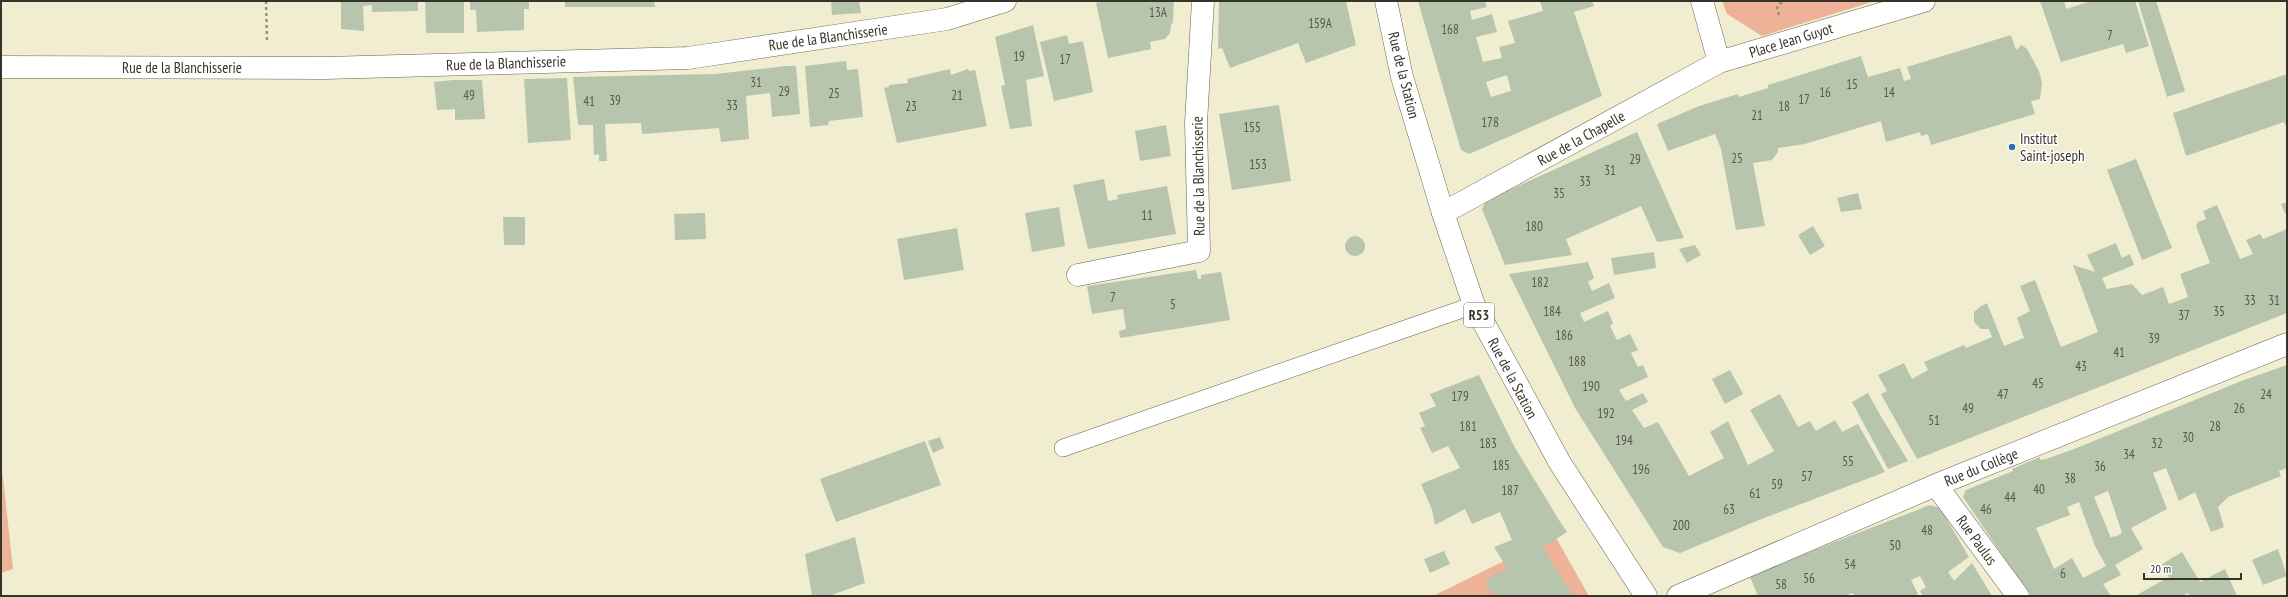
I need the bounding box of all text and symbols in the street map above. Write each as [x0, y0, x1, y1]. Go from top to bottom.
house number: 13A [1149, 4, 1168, 21]
house number: 159A [1308, 15, 1333, 32]
street label: Place Jean Guyot [1747, 18, 1835, 62]
street label: Rue de la Blanchisserie [767, 19, 889, 55]
house number: 168 [1441, 21, 1459, 38]
house number: 7 [2107, 27, 2113, 44]
street label: Rue de la Station [1384, 30, 1424, 120]
house number: 19 [1013, 48, 1025, 65]
street label: Rue de la Blanchisserie [446, 51, 566, 75]
house number: 17 [1059, 51, 1071, 68]
street label: Rue de la Blanchisserie [122, 58, 242, 77]
house number: 31 [750, 74, 762, 91]
house number: 15 [1846, 76, 1858, 93]
house number: 29 [778, 83, 790, 100]
house number: 16 [1819, 84, 1831, 101]
house number: 14 [1883, 84, 1895, 101]
house number: 25 [828, 85, 840, 102]
house number: 49 [463, 87, 475, 104]
house number: 21 [951, 87, 963, 104]
house number: 17 [1798, 91, 1810, 108]
house number: 39 [609, 92, 621, 109]
house number: 41 [583, 93, 595, 110]
house number: 33 [726, 97, 738, 114]
house number: 23 [905, 98, 917, 115]
house number: 18 [1778, 98, 1790, 115]
street label: Rue de la Chapelle [1534, 106, 1628, 170]
house number: 21 [1751, 107, 1763, 124]
house number: 178 [1481, 114, 1499, 131]
street label: Rue de la Blanchisserie [1187, 116, 1209, 236]
house number: 155 [1243, 119, 1261, 136]
place label: Institut Saint-joseph [2020, 129, 2085, 165]
marker: Institut Saint-joseph [2007, 142, 2017, 152]
house number: 25 [1731, 150, 1743, 167]
house number: 29 [1629, 151, 1641, 168]
house number: 153 [1249, 156, 1267, 173]
house number: 31 [1604, 162, 1616, 179]
house number: 33 [1579, 173, 1591, 190]
house number: 35 [1553, 185, 1565, 202]
house number: 11 [1141, 207, 1153, 224]
house number: 180 [1525, 218, 1543, 235]
house number: 182 [1531, 274, 1549, 291]
house number: 7 [1110, 289, 1116, 306]
house number: 33 [2244, 292, 2256, 309]
house number: 31 [2268, 292, 2280, 309]
house number: 5 [1170, 296, 1176, 313]
road number: R53 [1464, 303, 1494, 327]
house number: 184 [1543, 303, 1561, 320]
house number: 35 [2213, 303, 2225, 320]
house number: 37 [2178, 307, 2190, 324]
house number: 186 [1555, 327, 1573, 344]
house number: 39 [2148, 330, 2160, 347]
street label: Rue de la Station [1484, 334, 1542, 422]
house number: 41 [2113, 344, 2125, 361]
house number: 188 [1568, 353, 1586, 370]
house number: 43 [2075, 358, 2087, 375]
house number: 45 [2032, 375, 2044, 392]
house number: 190 [1582, 378, 1600, 395]
house number: 47 [1997, 386, 2009, 403]
house number: 24 [2260, 386, 2272, 403]
house number: 179 [1451, 388, 1469, 405]
house number: 49 [1962, 400, 1974, 417]
house number: 26 [2233, 400, 2245, 417]
house number: 192 [1597, 405, 1615, 422]
house number: 51 [1928, 412, 1940, 429]
house number: 181 [1459, 418, 1477, 435]
house number: 28 [2209, 418, 2221, 435]
house number: 30 [2182, 429, 2194, 446]
house number: 194 [1615, 432, 1633, 449]
house number: 183 [1479, 435, 1497, 452]
house number: 32 [2151, 435, 2163, 452]
street label: Rue du Collège [1941, 444, 2021, 490]
house number: 34 [2123, 446, 2135, 463]
house number: 55 [1842, 453, 1854, 470]
house number: 185 [1492, 457, 1510, 474]
house number: 36 [2094, 458, 2106, 475]
house number: 196 [1632, 461, 1650, 478]
house number: 57 [1801, 468, 1813, 485]
house number: 38 [2064, 470, 2076, 487]
house number: 59 [1771, 476, 1783, 493]
house number: 40 [2033, 481, 2045, 498]
house number: 187 [1501, 482, 1519, 499]
house number: 61 [1749, 485, 1761, 502]
house number: 44 [2004, 489, 2016, 506]
house number: 63 [1723, 501, 1735, 518]
house number: 46 [1980, 501, 1992, 518]
street label: Rue Paulus [1953, 511, 2001, 569]
house number: 200 [1672, 517, 1690, 534]
house number: 48 [1921, 522, 1933, 539]
house number: 50 [1889, 537, 1901, 554]
scale bar [2144, 555, 2241, 581]
house number: 54 [1844, 556, 1856, 573]
text: 20 m [2150, 561, 2171, 576]
house number: 6 [2060, 565, 2066, 582]
house number: 56 [1803, 570, 1815, 587]
house number: 58 [1775, 576, 1787, 593]

